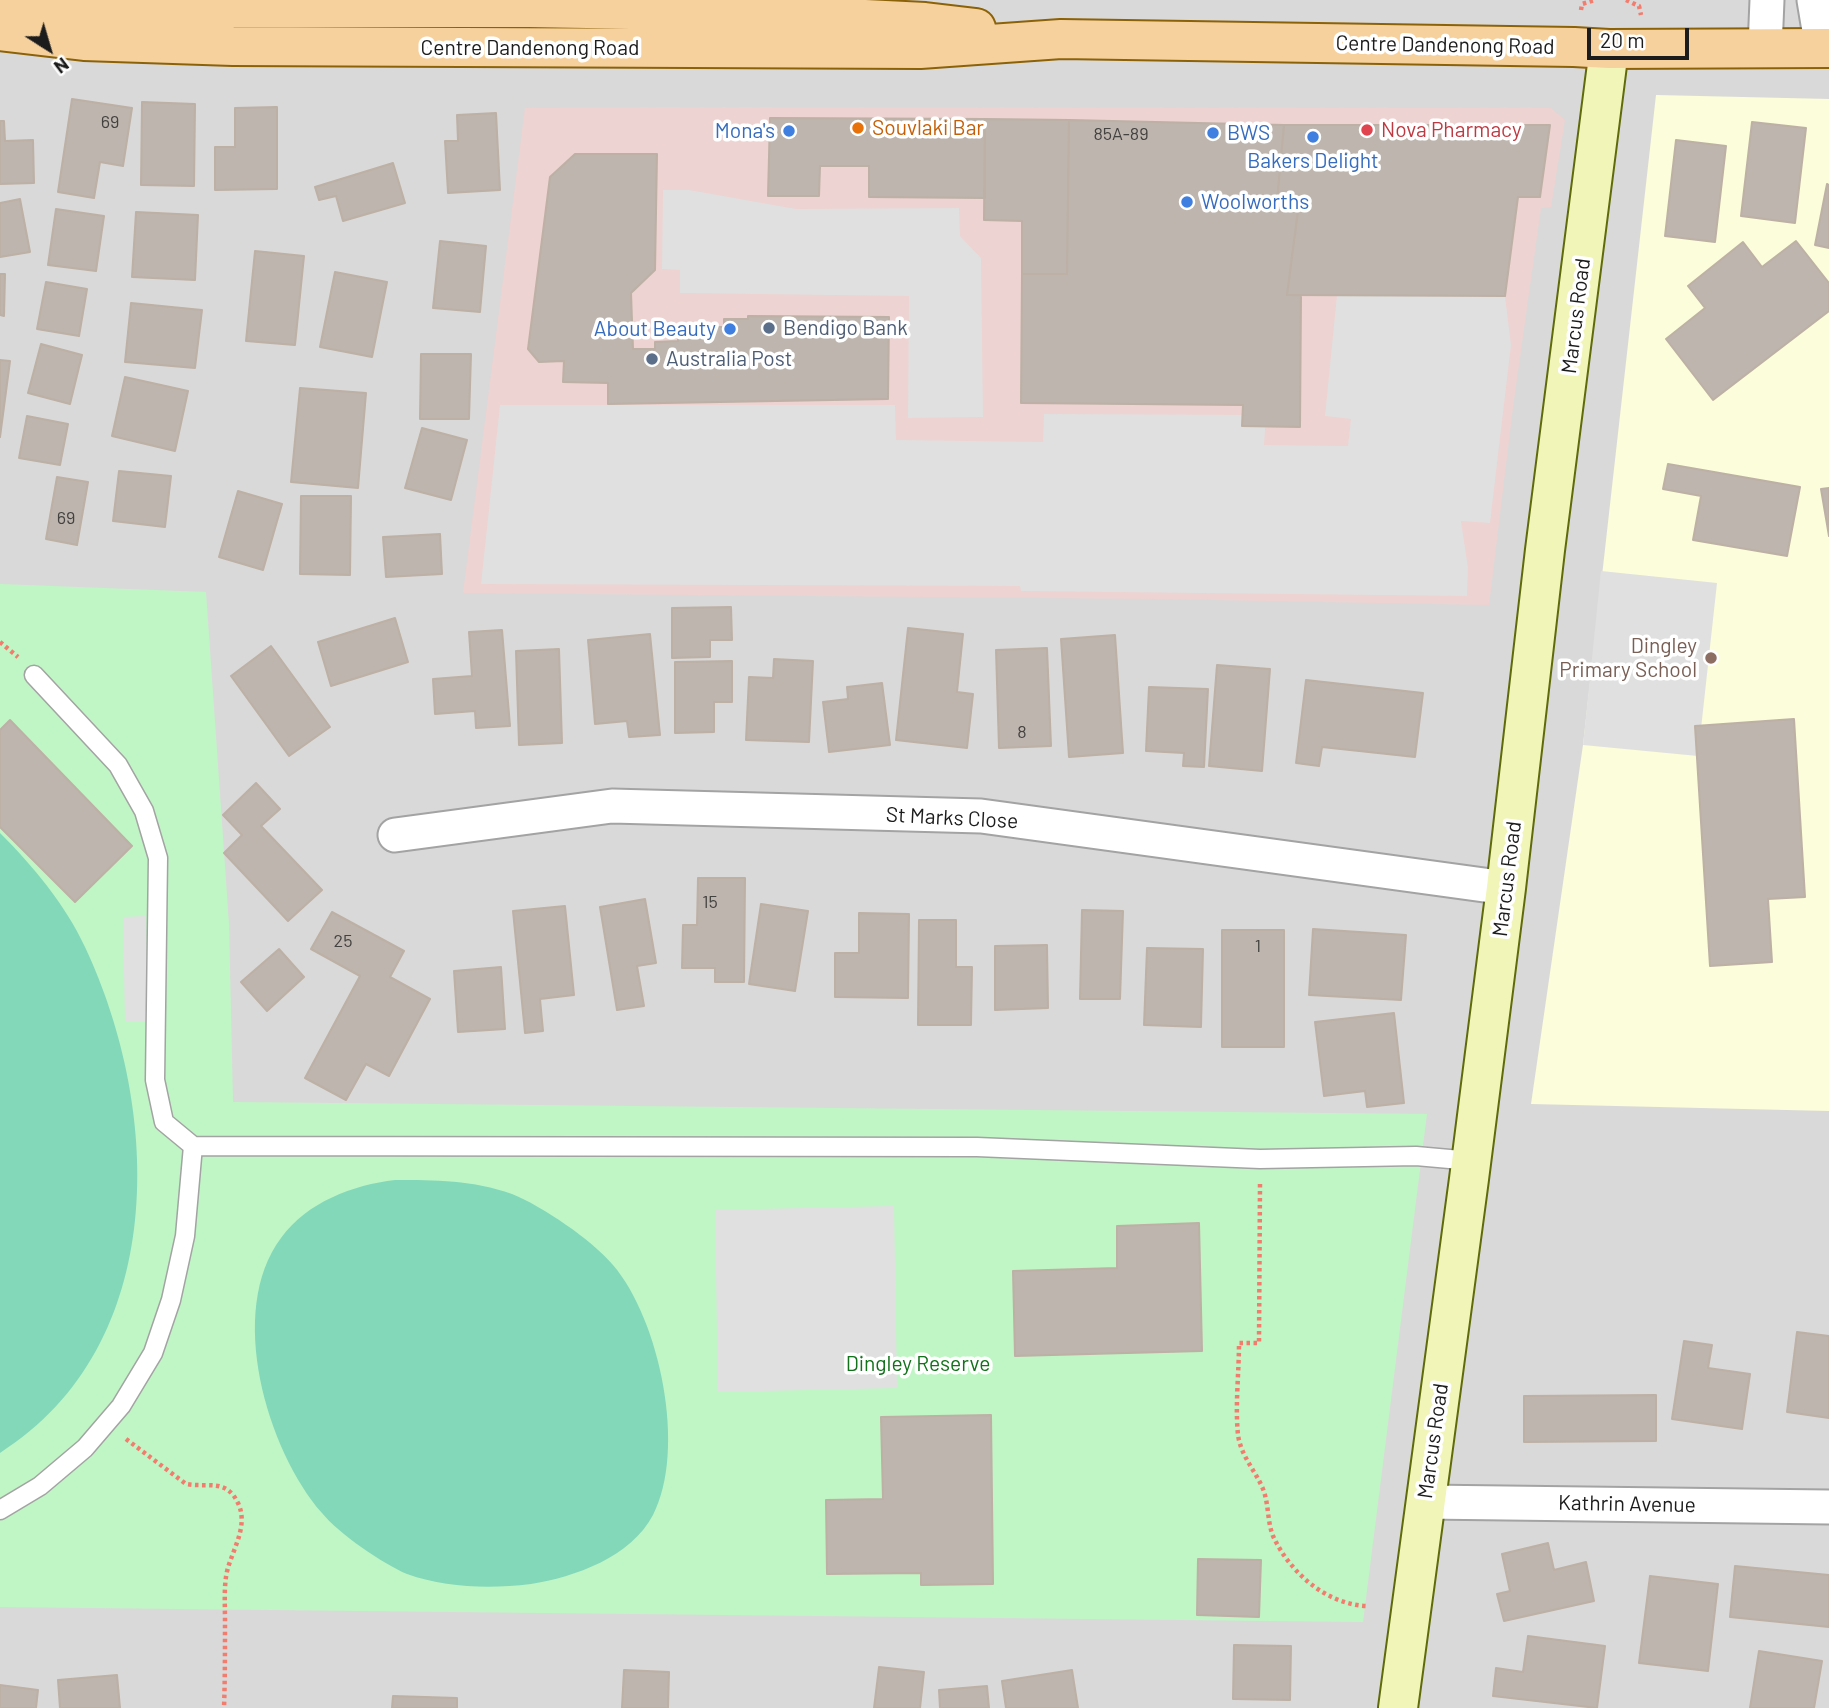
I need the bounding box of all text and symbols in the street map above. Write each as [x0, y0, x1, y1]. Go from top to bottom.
north arrow [14, 14, 84, 84]
scale bar [1591, 14, 1692, 58]
text: 20 m [1600, 27, 1645, 52]
street label: Centre Dandenong Road [1335, 30, 1555, 60]
street label: Centre Dandenong Road [420, 35, 640, 61]
text: N [50, 53, 74, 79]
house number: 69 [101, 111, 119, 133]
place label: Souvlaki Bar [872, 115, 984, 141]
place label: Nova Pharmacy [1381, 117, 1522, 143]
place label: Mona's [715, 118, 775, 144]
marker: Souvlaki Bar [850, 120, 866, 136]
place label: BWS [1227, 120, 1270, 146]
marker: Nova Pharmacy [1359, 122, 1375, 138]
marker: Mona's [781, 123, 797, 139]
house number: 85A-89 [1093, 123, 1149, 145]
marker: BWS [1205, 125, 1221, 141]
marker: Bakers Delight [1305, 129, 1321, 145]
place label: Bakers Delight [1247, 148, 1379, 174]
place label: Woolworths [1201, 189, 1309, 215]
marker: Woolworths [1179, 194, 1195, 210]
street label: Marcus Road [1556, 257, 1596, 375]
place label: Bendigo Bank [783, 315, 908, 341]
place label: About Beauty [594, 316, 716, 342]
marker: Bendigo Bank [761, 320, 777, 336]
marker: About Beauty [722, 321, 738, 337]
place label: Australia Post [666, 346, 792, 372]
marker: Australia Post [644, 351, 660, 367]
house number: 69 [57, 507, 75, 529]
place label: Dingley Primary School [1559, 633, 1697, 683]
marker: Dingley Primary School [1703, 650, 1719, 666]
house number: 8 [1017, 721, 1027, 743]
street label: St Marks Close [885, 802, 1019, 834]
street label: Marcus Road [1487, 820, 1527, 938]
house number: 15 [702, 891, 718, 913]
house number: 25 [334, 930, 352, 952]
house number: 1 [1255, 935, 1261, 957]
park label: Dingley Reserve [846, 1351, 990, 1377]
street label: Marcus Road [1412, 1382, 1454, 1500]
street label: Kathrin Avenue [1558, 1490, 1696, 1518]

